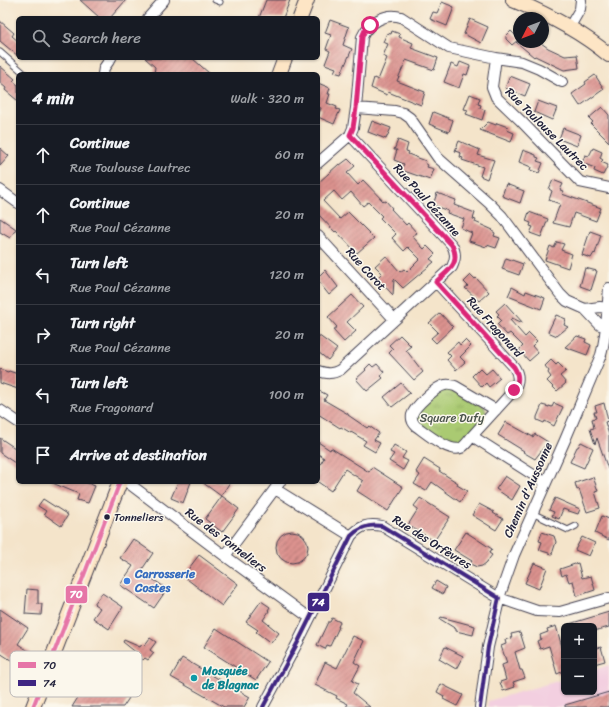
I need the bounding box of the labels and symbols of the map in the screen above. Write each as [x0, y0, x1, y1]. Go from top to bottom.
north arrow [513, 12, 549, 48]
route start [361, 16, 379, 34]
street label: Rue Toulouse Lautrec [500, 82, 594, 176]
street label: Rue Paul Cézanne [388, 158, 466, 242]
street label: Rue Corot [340, 242, 392, 296]
street label: Rue Fragonard [461, 291, 529, 363]
route end [505, 381, 523, 399]
park label: Square Dufy [420, 407, 485, 429]
street label: Chemin d'Aussonne [497, 439, 559, 541]
street label: Rue des Tonneliers [180, 502, 272, 579]
place label: Tonneliers [114, 508, 165, 527]
street label: Rue des Orfèvres [388, 509, 476, 575]
marker: Tonneliers [102, 512, 112, 522]
place label: Carrosserie Costes [134, 563, 196, 599]
marker: Carrosserie Costes [122, 576, 132, 586]
line badge: 70 [65, 585, 88, 604]
text: 70 [69, 585, 83, 604]
line badge: 74 [307, 592, 330, 612]
text: 74 [311, 593, 325, 612]
legend [10, 651, 142, 697]
text: 70 [43, 656, 56, 675]
place label: Mosquée de Blagnac [201, 660, 259, 696]
marker: Mosquée de Blagnac [189, 673, 199, 683]
text: 74 [43, 674, 56, 693]

